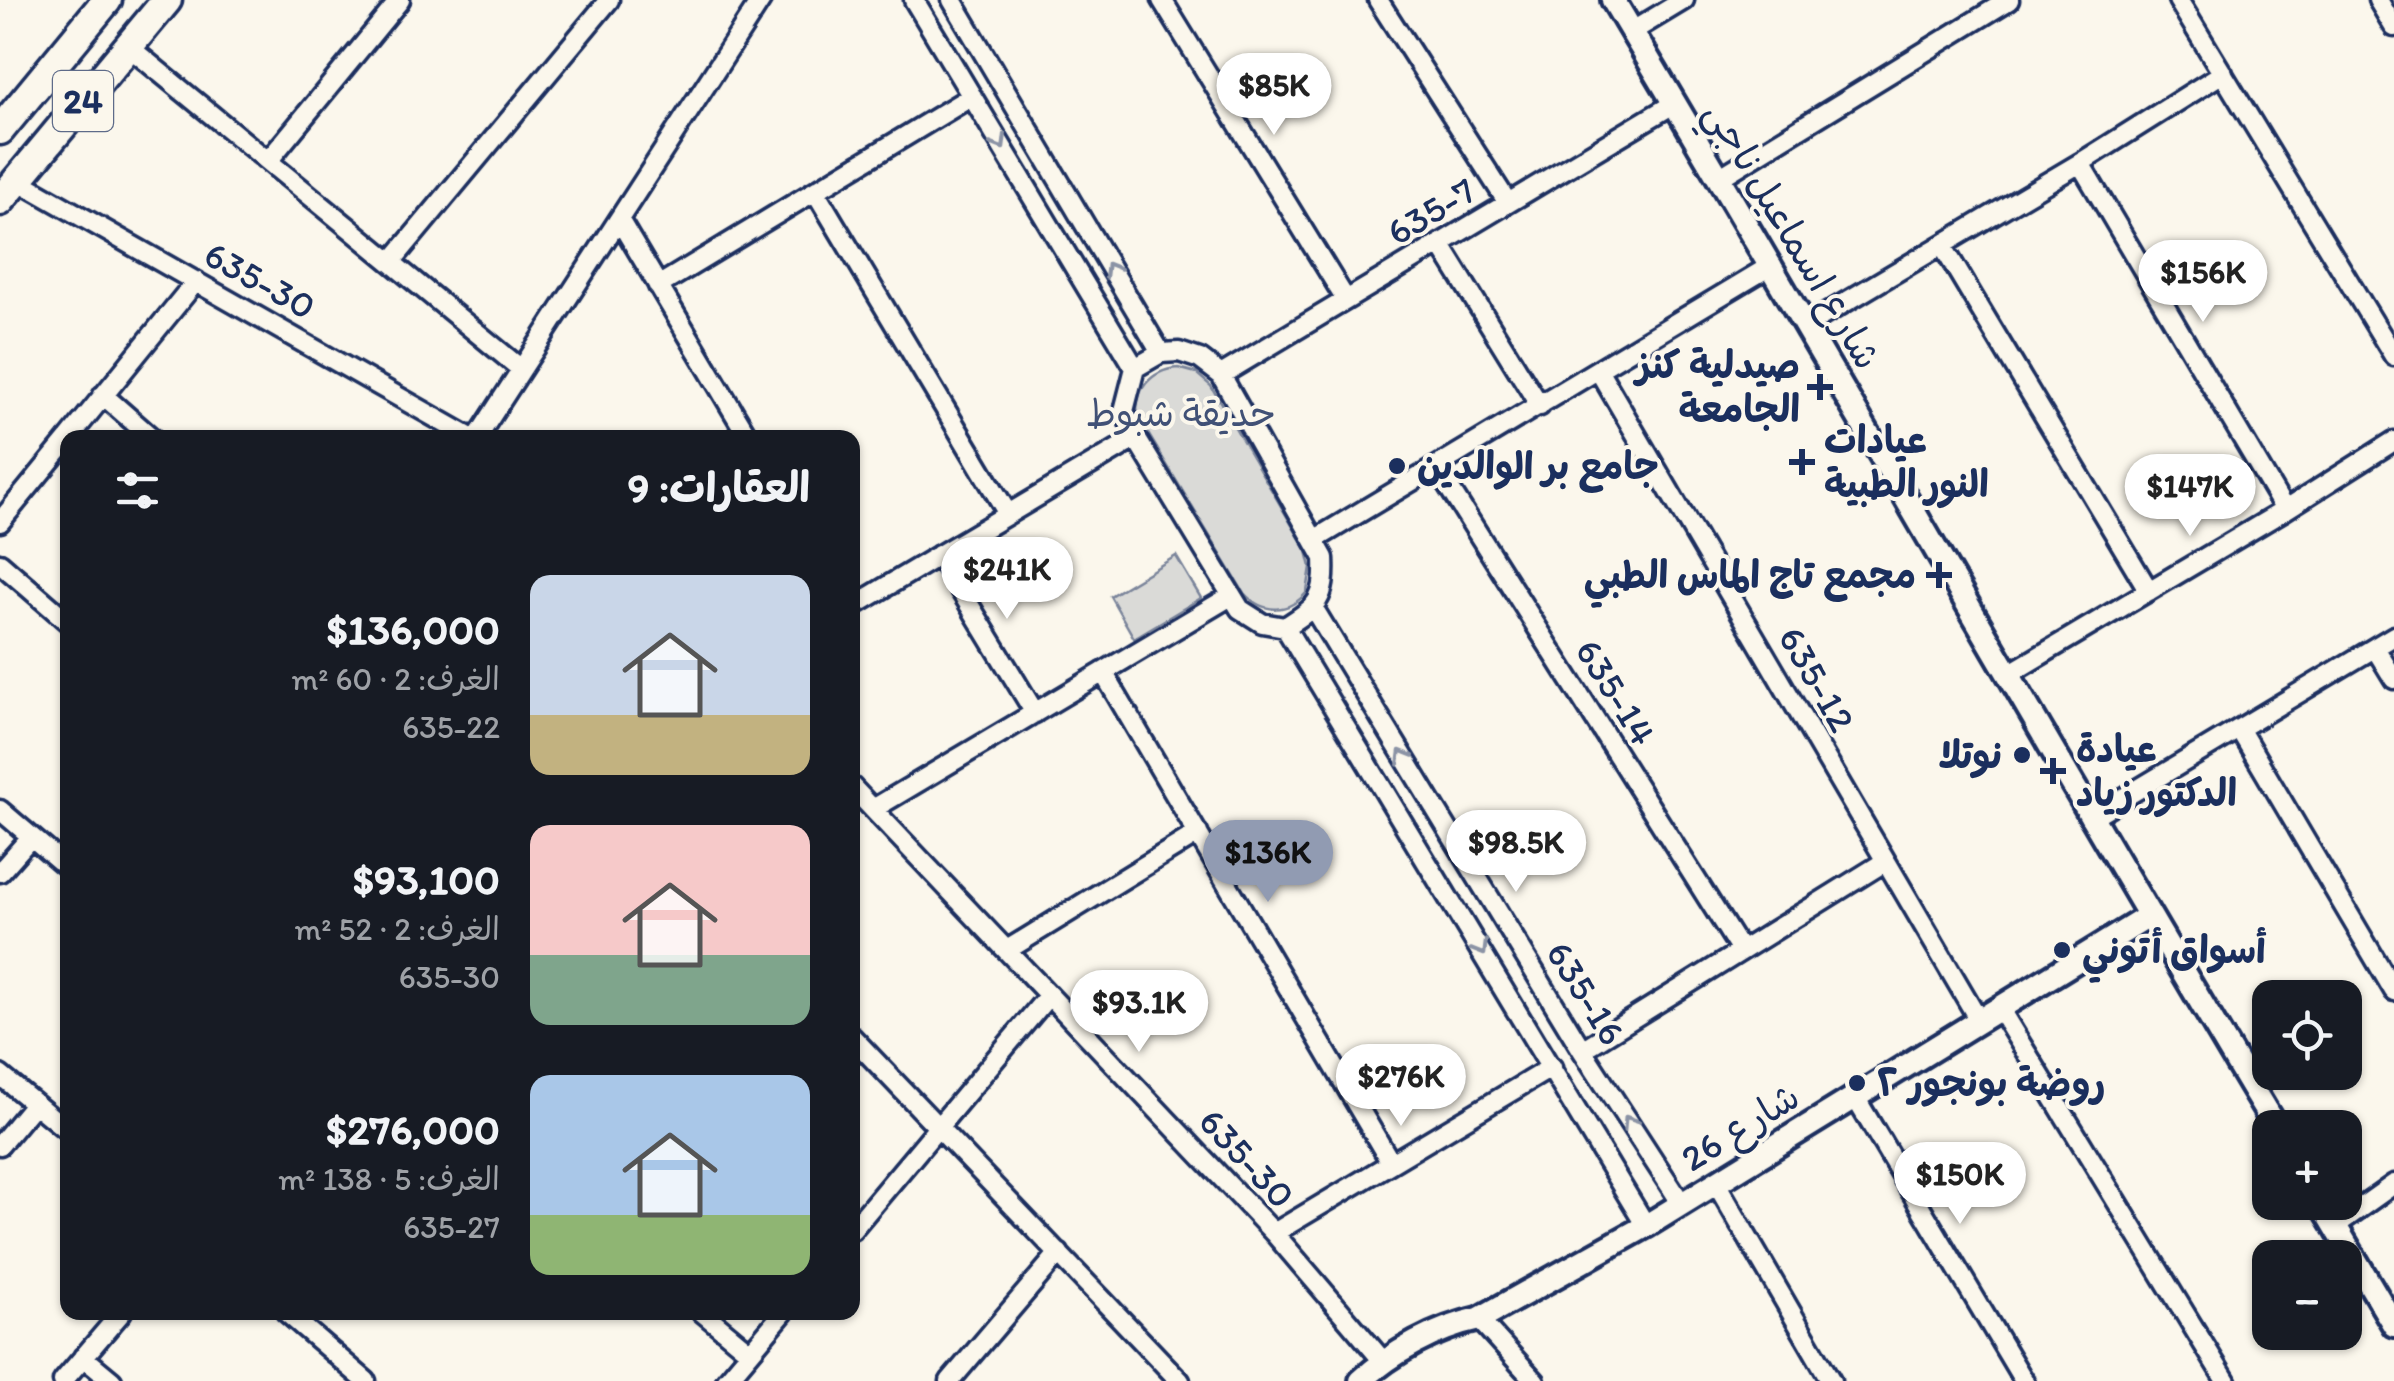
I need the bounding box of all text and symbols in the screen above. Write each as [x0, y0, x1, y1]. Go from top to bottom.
pin: $85K [1215, 53, 1333, 138]
text: $85K [1238, 66, 1310, 104]
road number: 24 [53, 71, 113, 131]
street label: شارع اسماعيل ناجي [1686, 93, 1891, 382]
one-way arrow [988, 133, 1007, 151]
street label: 635-7 [1378, 167, 1484, 255]
street label: 635-30 [196, 231, 324, 329]
pin: $156K [2133, 240, 2273, 325]
text: $156K [2160, 253, 2246, 291]
one-way arrow [1104, 262, 1123, 280]
place label: صيدلية كنز الجامعة [1632, 342, 1800, 432]
marker: صيدلية كنز الجامعة [1809, 376, 1831, 398]
park label: حديقة شبوط [1086, 390, 1276, 436]
place label: عيادات النور الطبية [1824, 417, 1989, 509]
place label: جامع بر الوالدين [1417, 443, 1659, 493]
marker: عيادات النور الطبية [1789, 449, 1815, 475]
pin: $147K [2120, 454, 2260, 539]
marker: جامع بر الوالدين [1386, 455, 1408, 477]
text: العقارات: 9 [628, 462, 810, 513]
icon: filters [110, 463, 165, 518]
text: $147K [2147, 467, 2233, 505]
pin: $241K [937, 537, 1077, 622]
text: $241K [963, 550, 1051, 588]
place label: مجمع تاج الماس الطبي [1584, 552, 1916, 608]
marker: مجمع تاج الماس الطبي [1926, 562, 1952, 588]
text: $136,000 [327, 604, 500, 655]
icon: home [610, 615, 730, 735]
street label: 635-12 [1769, 618, 1865, 740]
street label: 635-14 [1566, 630, 1666, 754]
text: الغرف: 2 · 60 m² [291, 660, 500, 698]
text: 635-22 [402, 708, 500, 746]
place label: عيادة الدكتور زياد [2076, 726, 2237, 818]
place label: نوتلا [1939, 732, 2002, 779]
marker: نوتلا [2011, 744, 2033, 766]
one-way arrow [1396, 749, 1415, 767]
marker: عيادة الدكتور زياد [2040, 758, 2066, 784]
pin: $98.5K [1435, 810, 1597, 895]
pin: $136K [1198, 820, 1338, 905]
text: $98.5K [1468, 823, 1564, 861]
text: $136K [1225, 833, 1311, 871]
text: $93,100 [353, 854, 500, 905]
icon: home [610, 865, 730, 985]
text: الغرف: 2 · 52 m² [294, 910, 500, 948]
place label: أسواق أتوني [2082, 927, 2267, 983]
street label: 635-16 [1536, 933, 1636, 1053]
one-way arrow [1469, 938, 1488, 956]
marker: أسواق أتوني [2051, 939, 2073, 961]
text: 635-30 [399, 958, 500, 996]
pin: $93.1K [1058, 970, 1220, 1055]
map controls [2252, 980, 2362, 1350]
button: locate [2252, 980, 2362, 1090]
text: $93.1K [1092, 983, 1186, 1021]
pin: $276K [1331, 1044, 1471, 1129]
text: $276K [1358, 1057, 1444, 1095]
place label: روضة بونجور ٢ [1877, 1060, 2105, 1107]
marker: روضة بونجور ٢ [1846, 1072, 1868, 1094]
street label: شارع 26 [1672, 1073, 1810, 1185]
street label: 635-30 [1189, 1098, 1305, 1218]
text: $276,000 [326, 1104, 500, 1155]
button: + [2252, 1110, 2362, 1220]
icon: home [610, 1115, 730, 1235]
one-way arrow [1622, 1115, 1641, 1133]
pin: $150K [1890, 1142, 2030, 1227]
text: $150K [1916, 1155, 2004, 1193]
text: الغرف: 5 · 138 m² [278, 1160, 500, 1198]
text: 635-27 [403, 1208, 500, 1246]
button: − [2252, 1240, 2362, 1350]

